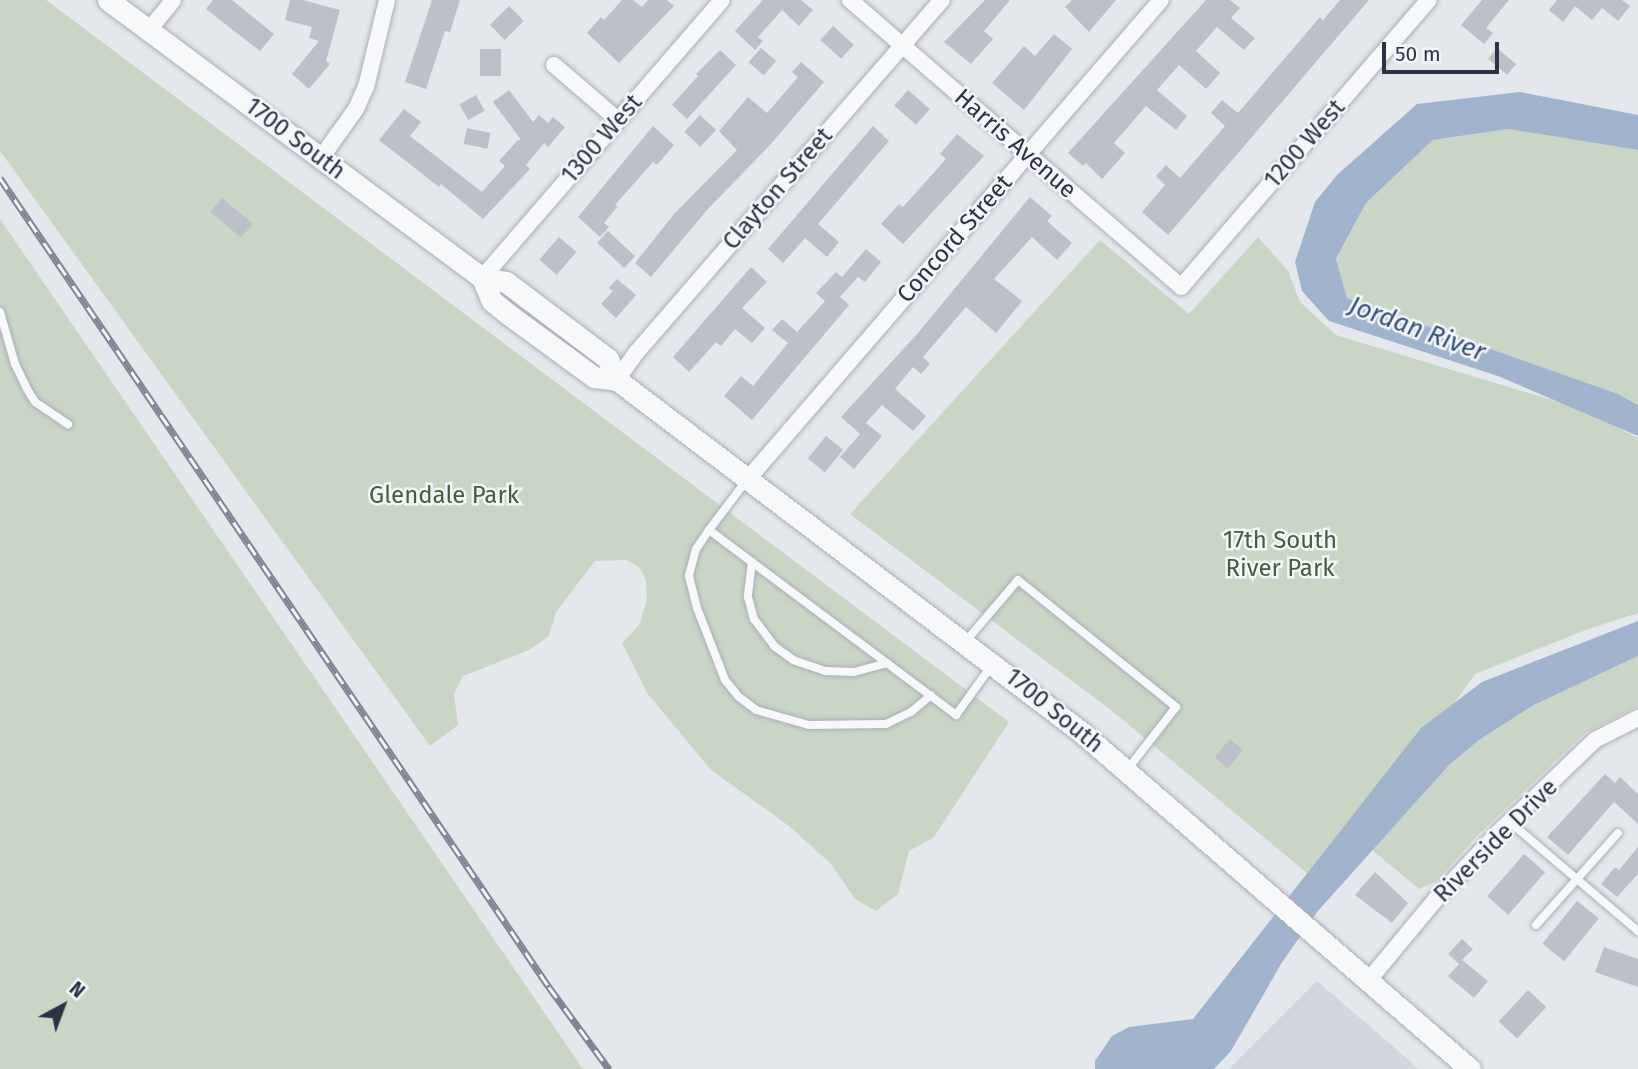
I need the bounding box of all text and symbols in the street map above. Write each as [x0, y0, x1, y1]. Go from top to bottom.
scale bar [1386, 28, 1503, 72]
text: 50 m [1395, 41, 1441, 67]
street label: Harris Avenue [948, 83, 1082, 205]
street label: 1300 West [556, 89, 648, 189]
street label: 1700 South [239, 92, 351, 186]
street label: 1200 West [1259, 94, 1351, 194]
street label: Clayton Street [717, 122, 839, 256]
street label: Concord Street [892, 169, 1018, 309]
water label: Jordan River [1345, 290, 1489, 368]
park label: Glendale Park [369, 482, 519, 510]
park label: 17th South River Park [1223, 527, 1337, 583]
street label: 1700 South [999, 663, 1109, 759]
street label: Riverside Drive [1428, 773, 1564, 909]
north arrow [28, 971, 98, 1041]
text: N [65, 977, 89, 1003]

